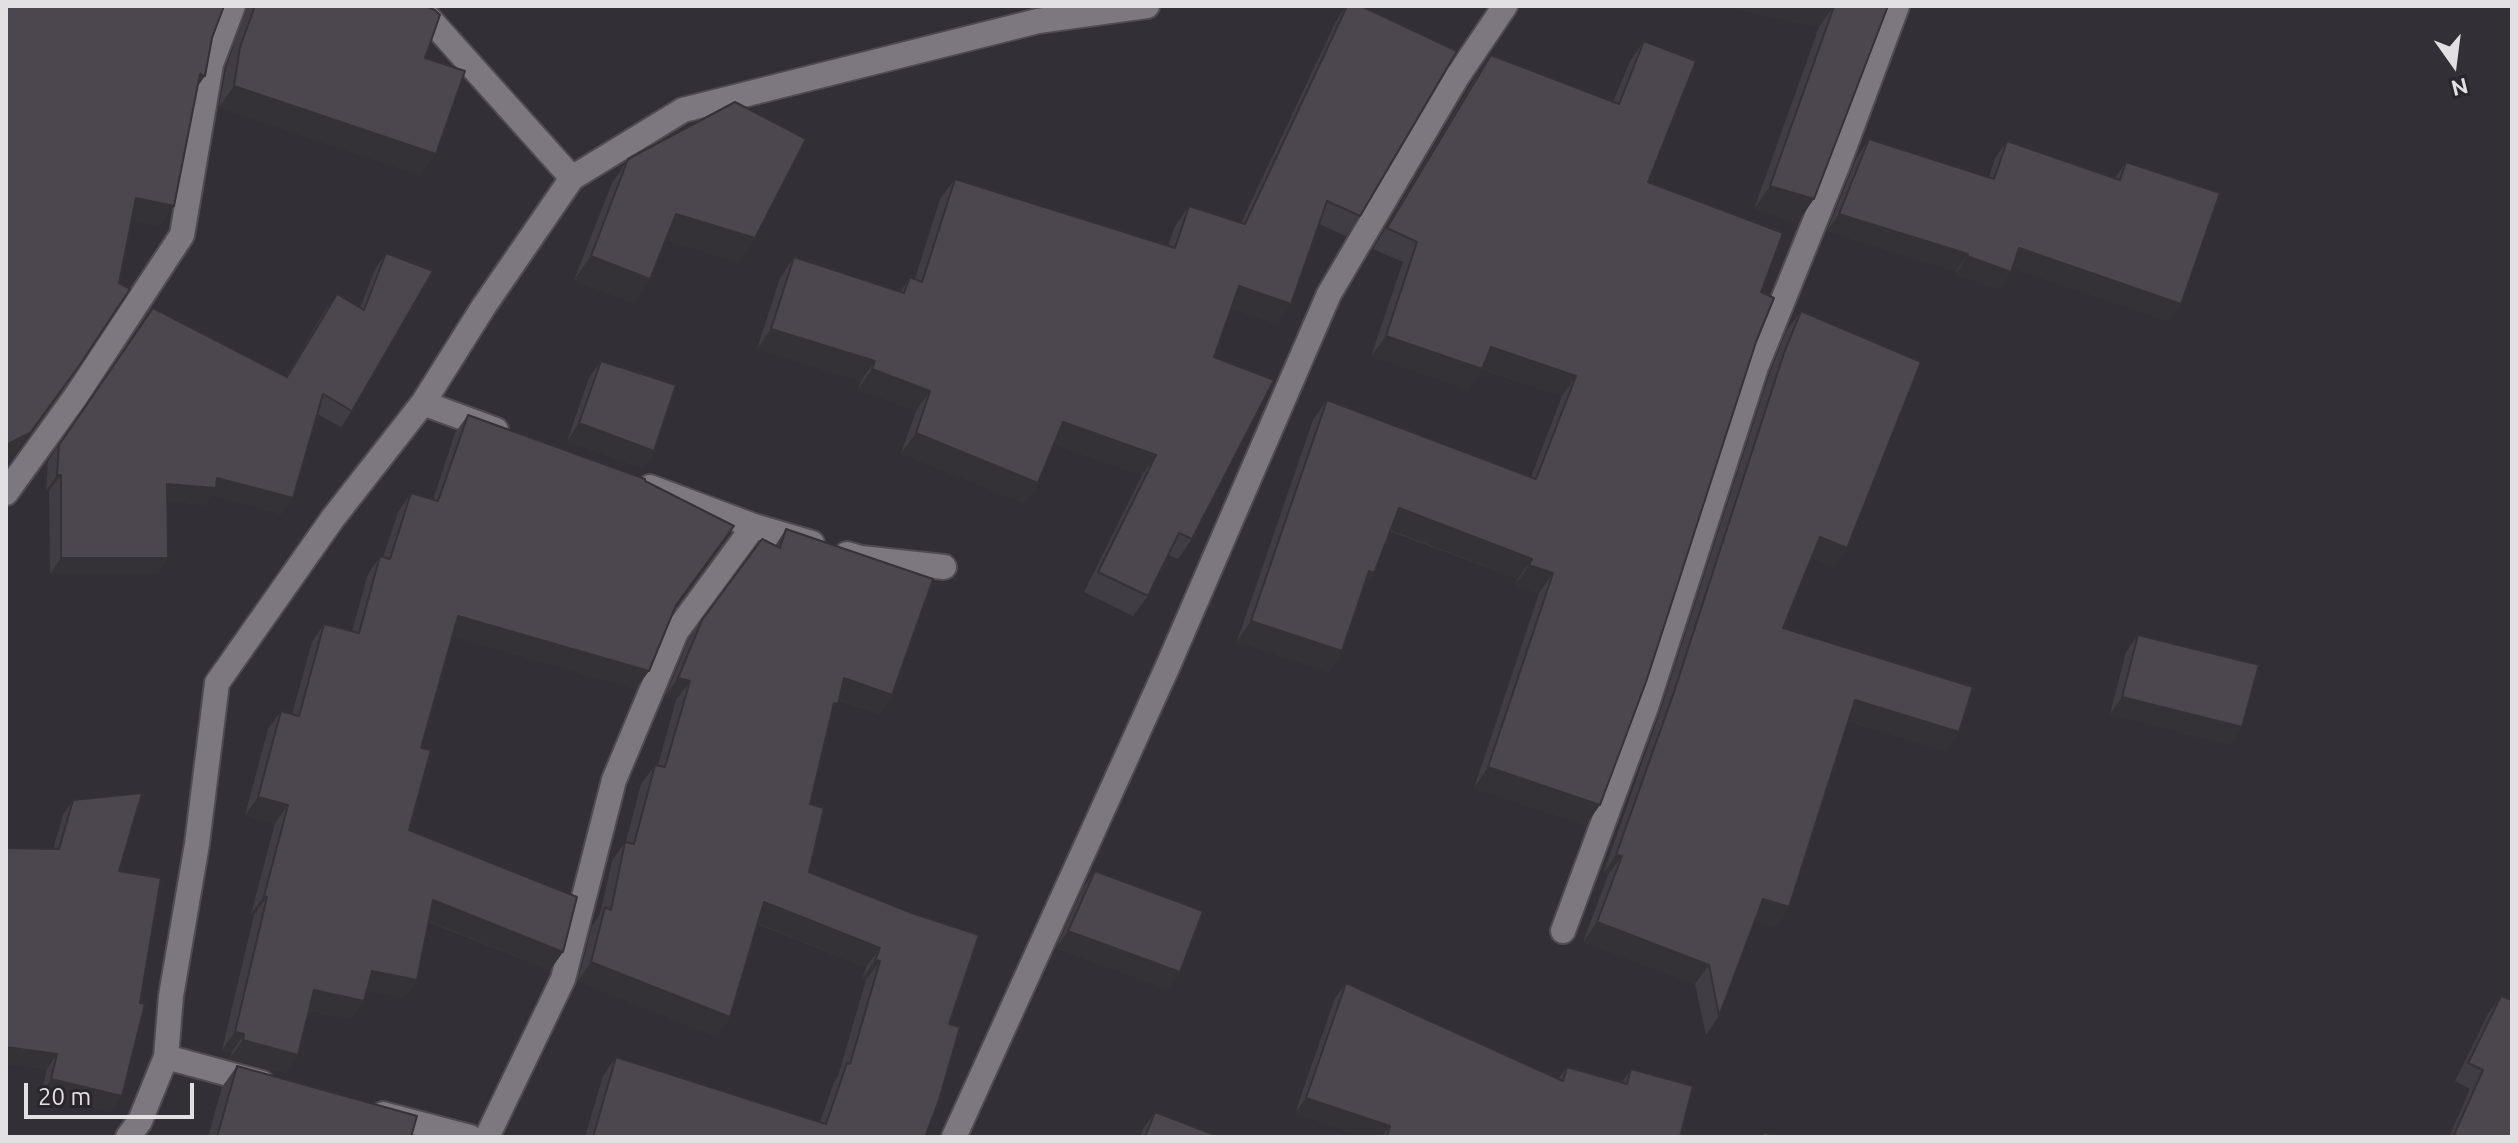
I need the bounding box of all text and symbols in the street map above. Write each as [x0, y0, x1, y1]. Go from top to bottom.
north arrow [2414, 24, 2494, 104]
text: N [2449, 74, 2471, 102]
scale bar [28, 1067, 198, 1117]
text: 20 m [38, 1083, 91, 1110]

